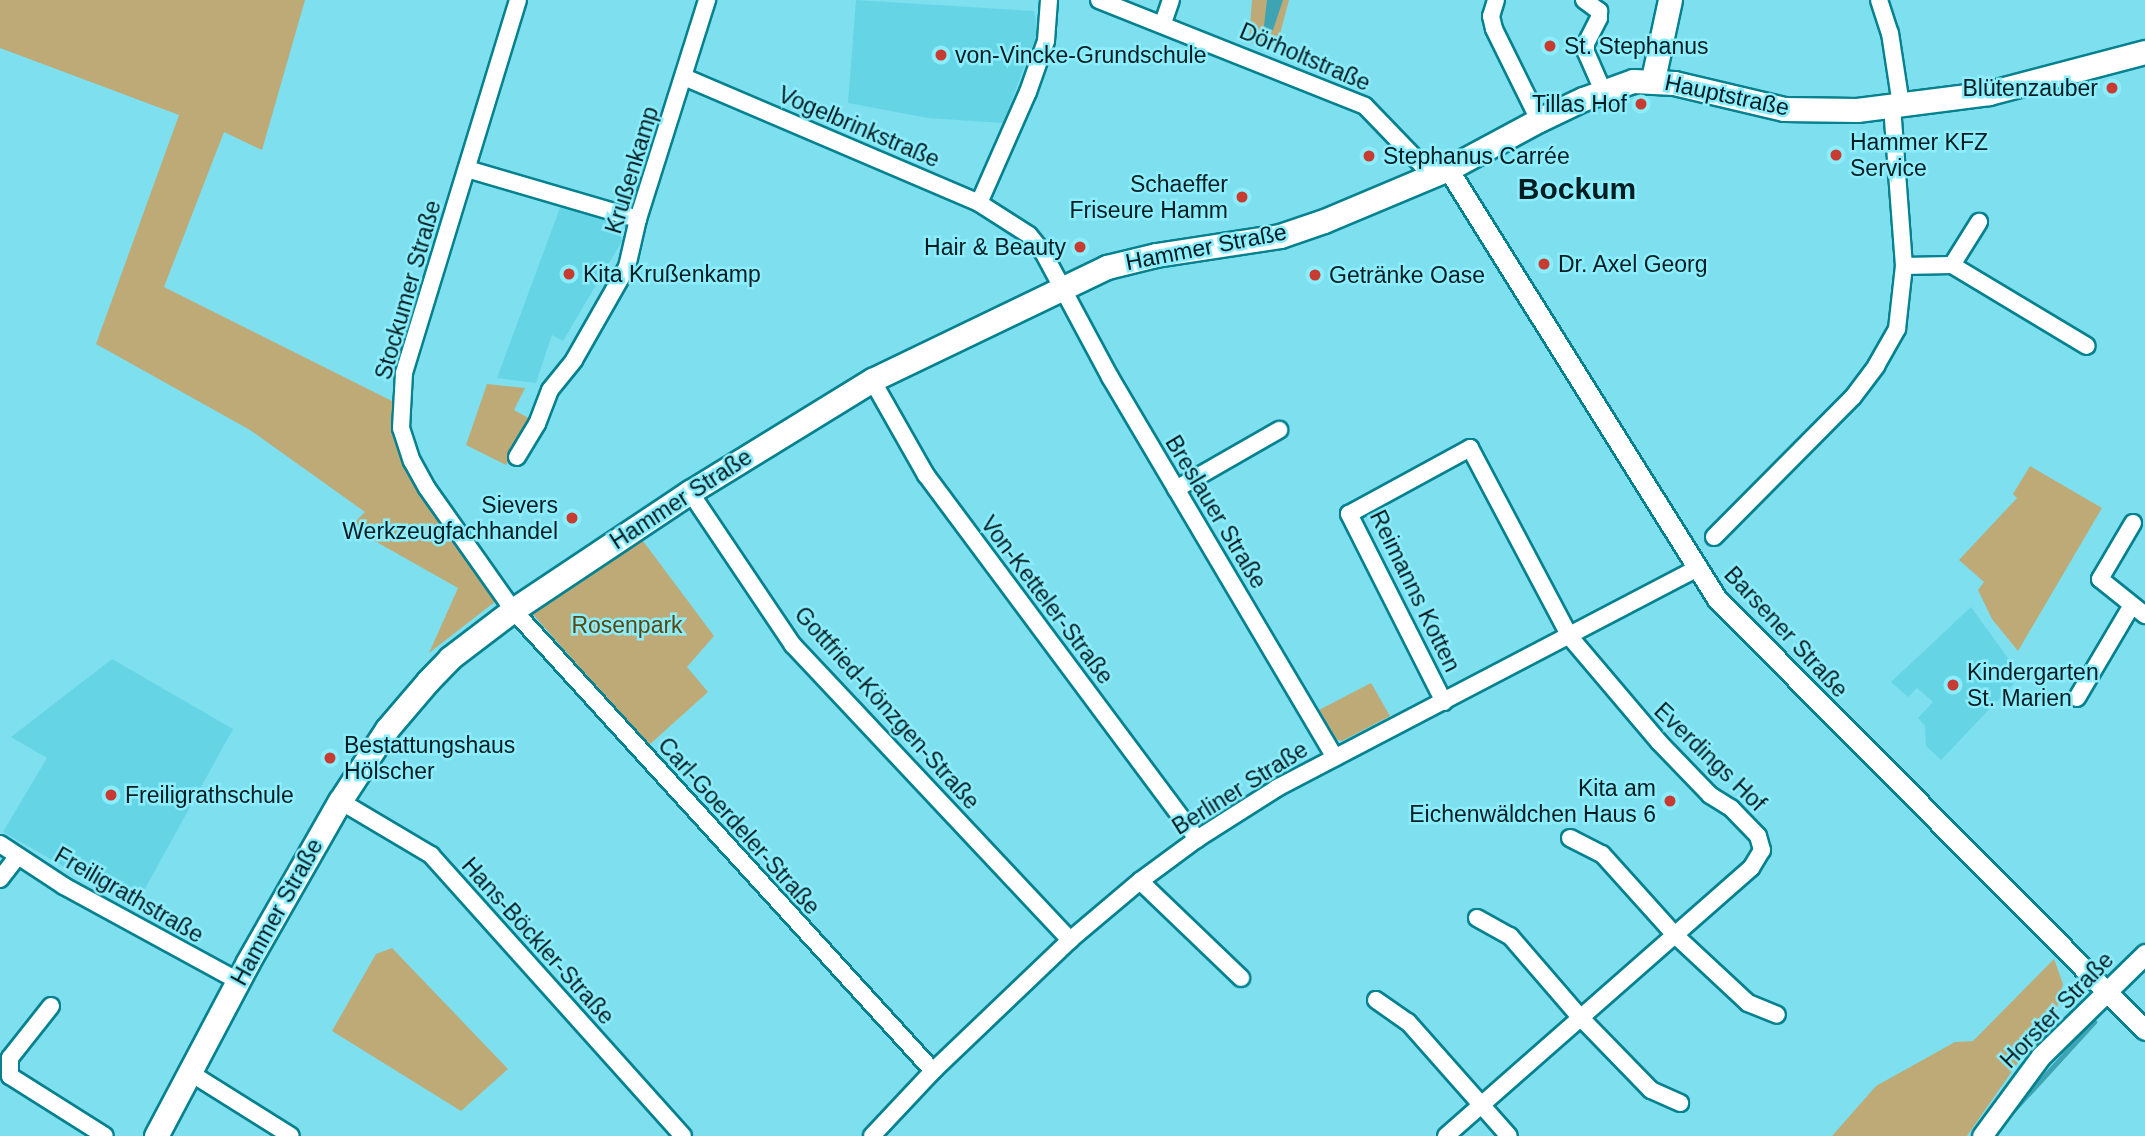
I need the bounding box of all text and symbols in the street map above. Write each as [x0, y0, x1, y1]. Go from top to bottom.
street label: Dörholtstraße [1235, 17, 1375, 97]
place label: St. Stephanus [1564, 32, 1708, 60]
marker: St. Stephanus [1542, 38, 1558, 54]
place label: von-Vincke-Grundschule [955, 41, 1206, 69]
marker: von-Vincke-Grundschule [933, 47, 949, 63]
street label: Hauptstraße [1662, 68, 1792, 122]
place label: Blütenzauber [1962, 74, 2098, 102]
marker: Blütenzauber [2104, 80, 2120, 96]
street label: Vogelbrinkstraße [774, 81, 944, 173]
place label: Tillas Hof [1532, 90, 1627, 118]
marker: Tillas Hof [1633, 96, 1649, 112]
street label: Krußenkamp [600, 103, 664, 237]
place label: Hammer KFZ Service [1850, 128, 1988, 182]
place label: Stephanus Carrée [1383, 142, 1570, 170]
marker: Hammer KFZ Service [1828, 147, 1844, 163]
marker: Stephanus Carrée [1361, 148, 1377, 164]
place label: Schaeffer Friseure Hamm [1070, 170, 1228, 224]
district label: Bockum [1518, 171, 1636, 207]
marker: Schaeffer Friseure Hamm [1234, 189, 1250, 205]
street label: Stockumer Straße [369, 197, 447, 383]
street label: Hammer Straße [1123, 218, 1289, 276]
place label: Hair & Beauty [924, 233, 1066, 261]
marker: Hair & Beauty [1072, 239, 1088, 255]
place label: Dr. Axel Georg [1558, 250, 1709, 278]
marker: Dr. Axel Georg [1536, 256, 1552, 272]
place label: Kita Krußenkamp [583, 260, 761, 288]
place label: Getränke Oase [1329, 261, 1485, 289]
marker: Kita Krußenkamp [561, 266, 577, 282]
marker: Getränke Oase [1307, 267, 1323, 283]
street label: Breslauer Straße [1159, 430, 1273, 594]
street label: Hammer Straße [605, 443, 757, 555]
place label: Sievers Werkzeugfachhandel [342, 491, 558, 545]
street label: Reimanns Kotten [1364, 506, 1466, 676]
marker: Sievers Werkzeugfachhandel [564, 510, 580, 526]
street label: Von-Ketteler-Straße [975, 511, 1119, 689]
street label: Barsener Straße [1718, 561, 1854, 703]
street label: Gottfried-Könzgen-Straße [789, 601, 985, 815]
park label: Rosenpark [571, 611, 683, 639]
place label: Kindergarten St. Marien [1967, 658, 2099, 712]
marker: Kindergarten St. Marien [1945, 677, 1961, 693]
street label: Everdings Hof [1648, 697, 1772, 817]
place label: Bestattungshaus Hölscher [344, 731, 515, 785]
street label: Carl-Goerdeler-Straße [652, 732, 826, 920]
street label: Berliner Straße [1167, 735, 1313, 841]
marker: Bestattungshaus Hölscher [322, 750, 338, 766]
place label: Kita am Eichenwäldchen Haus 6 [1409, 774, 1656, 828]
place label: Freiligrathschule [125, 781, 294, 809]
marker: Freiligrathschule [103, 787, 119, 803]
marker: Kita am Eichenwäldchen Haus 6 [1662, 793, 1678, 809]
street label: Hammer Straße [225, 834, 329, 990]
street label: Freiligrathstraße [50, 841, 208, 949]
street label: Hans-Böckler-Straße [456, 852, 620, 1030]
street label: Horster Straße [1995, 946, 2119, 1074]

